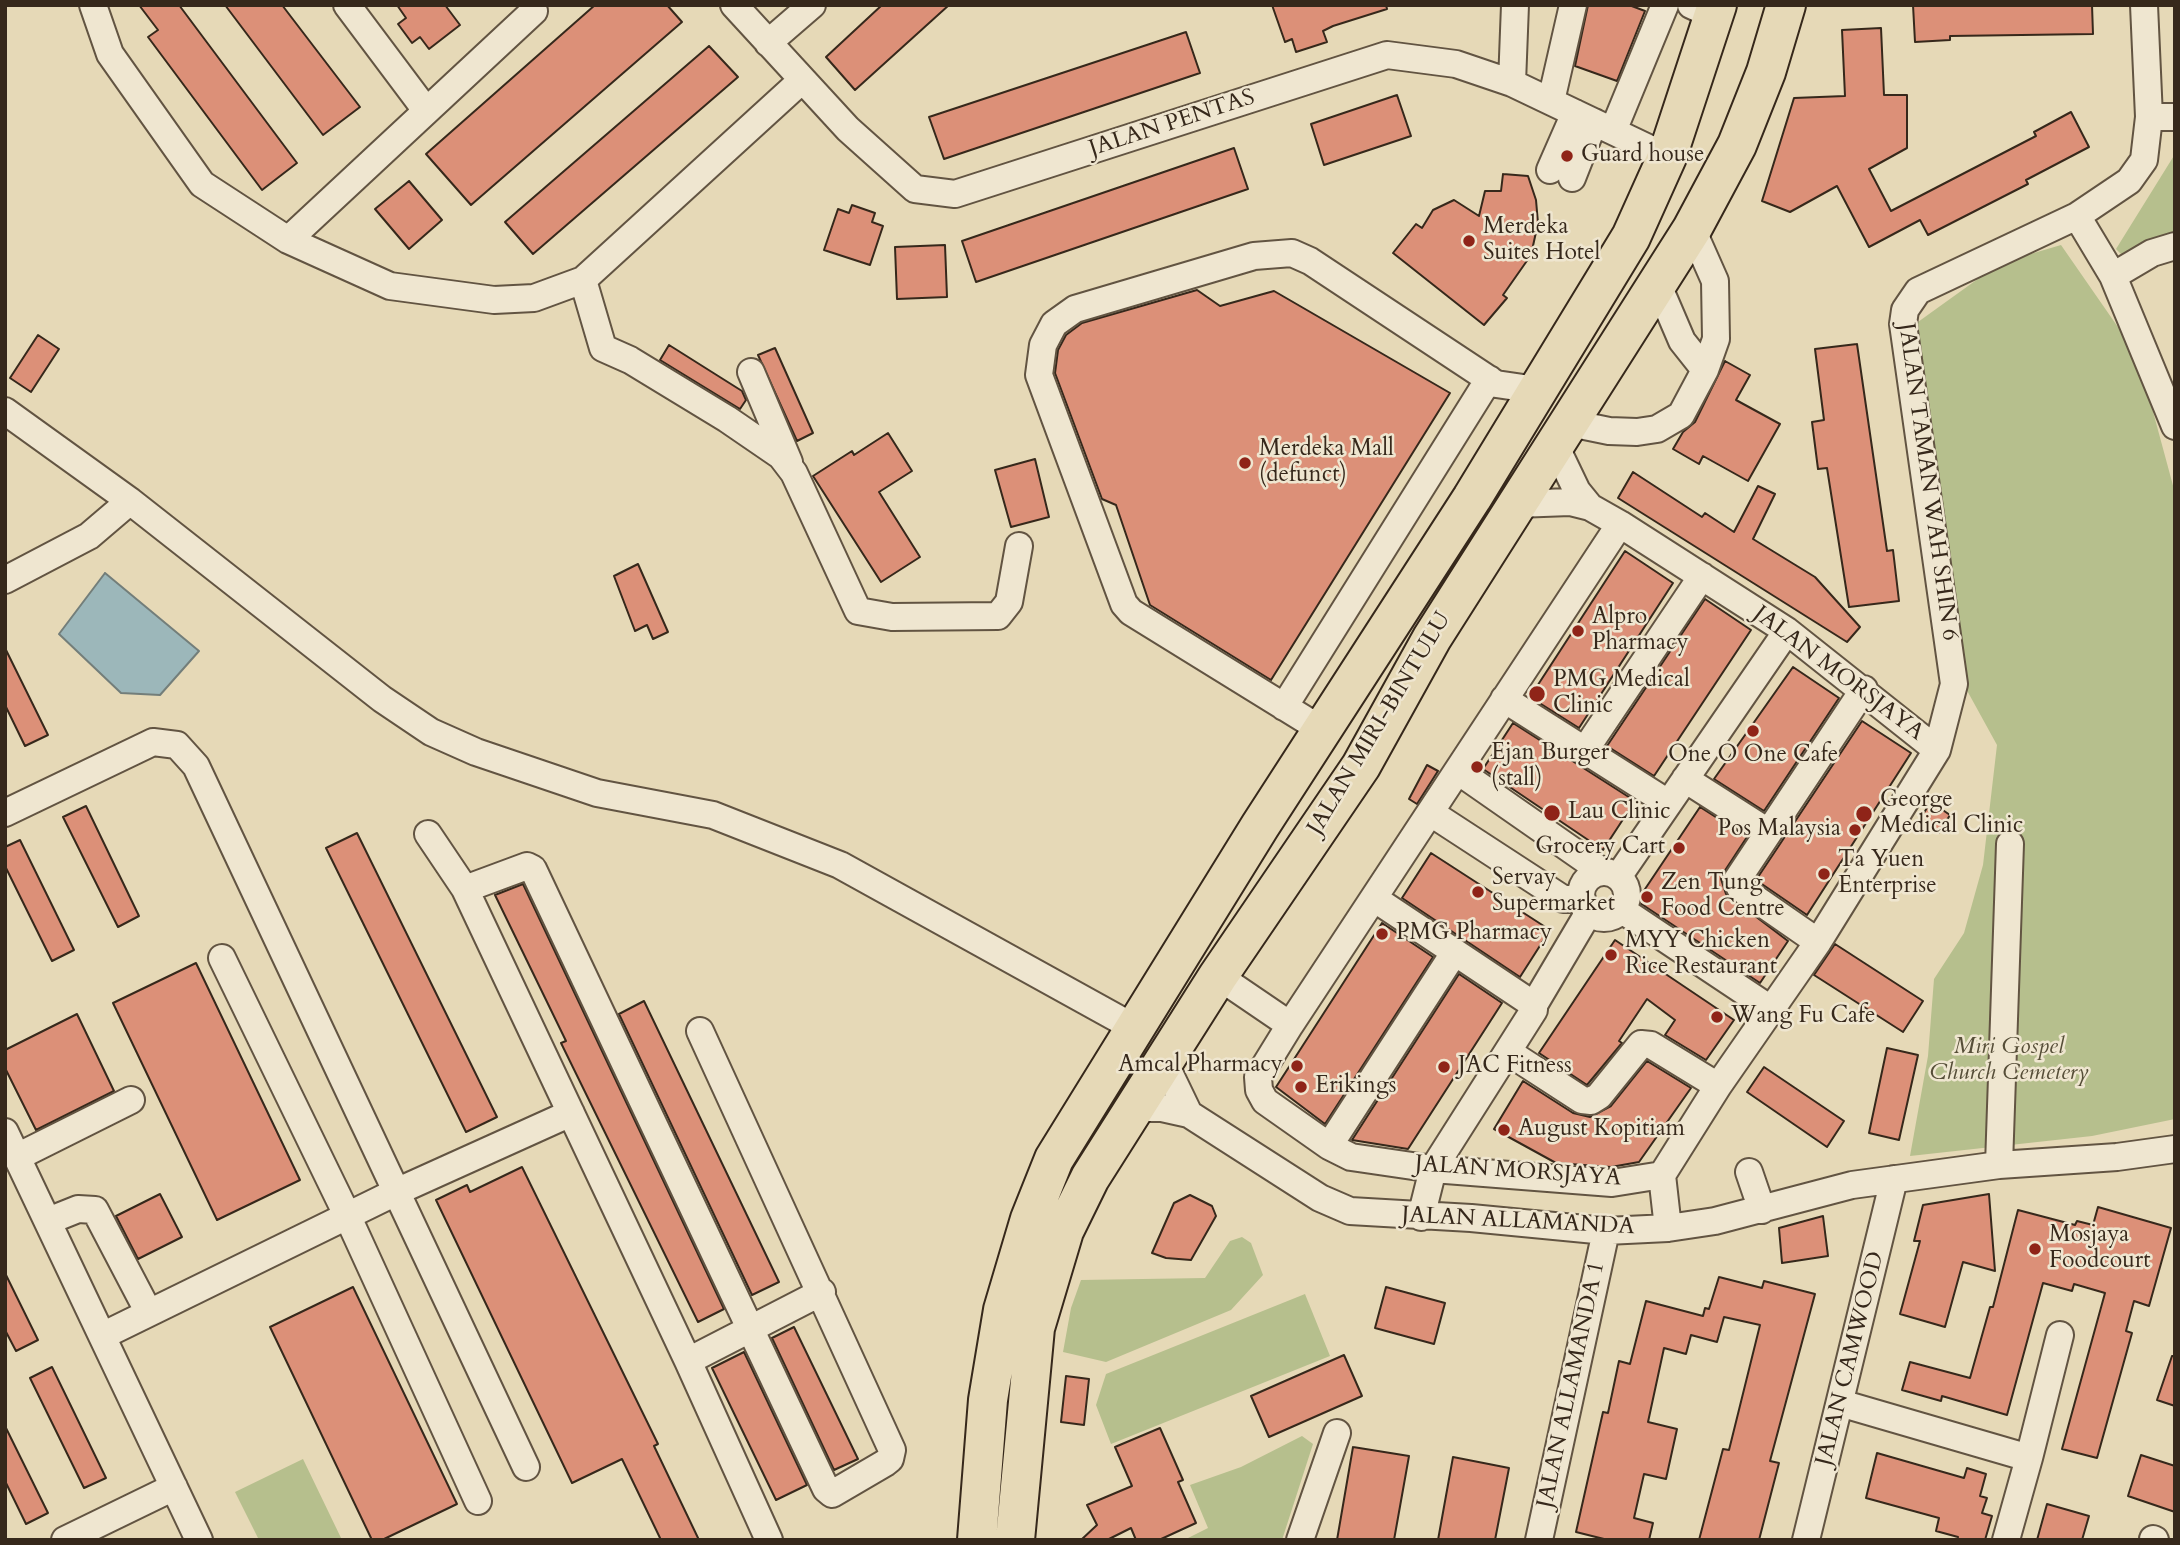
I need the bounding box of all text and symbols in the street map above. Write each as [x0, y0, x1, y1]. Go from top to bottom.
street label: JALAN PENTAS [1086, 84, 1258, 164]
place label: Guard house [1581, 142, 1704, 170]
marker: Guard house [1559, 148, 1575, 164]
place label: Merdeka Suites Hotel [1483, 214, 1600, 268]
marker: Merdeka Suites Hotel [1461, 233, 1477, 249]
street label: JALAN TAMAN WAH SHIN 6 [1891, 321, 1963, 643]
place label: Merdeka Mall (defunct) [1259, 436, 1394, 490]
marker: Merdeka Mall (defunct) [1237, 455, 1253, 471]
street label: JALAN MORSJAYA [1747, 601, 1929, 747]
place label: Alpro Pharmacy [1592, 604, 1689, 658]
street label: JALAN MIRI-BINTULU [1302, 608, 1458, 840]
marker: Alpro Pharmacy [1570, 623, 1586, 639]
place label: PMG Medical Clinic [1553, 667, 1690, 721]
marker: PMG Medical Clinic [1527, 684, 1547, 704]
marker: One O One Cafe [1745, 723, 1761, 739]
place label: Ejan Burger (stall) [1491, 740, 1609, 794]
place label: One O One Cafe [1668, 742, 1838, 770]
marker: Ejan Burger (stall) [1469, 759, 1485, 775]
place label: George Medical Clinic [1880, 787, 2023, 841]
place label: Lau Clinic [1568, 799, 1671, 827]
marker: Lau Clinic [1542, 803, 1562, 823]
marker: George Medical Clinic [1854, 804, 1874, 824]
place label: Pos Malaysia [1717, 816, 1841, 844]
marker: Pos Malaysia [1847, 822, 1863, 838]
place label: Grocery Cart [1535, 834, 1665, 862]
marker: Grocery Cart [1671, 840, 1687, 856]
place label: Ta Yuen Enterprise [1838, 847, 1937, 901]
place label: Servay Supermarket [1492, 865, 1615, 919]
marker: Ta Yuen Enterprise [1816, 866, 1832, 882]
place label: Zen Tung Food Centre [1661, 870, 1785, 924]
marker: Servay Supermarket [1470, 884, 1486, 900]
marker: Zen Tung Food Centre [1639, 889, 1655, 905]
place label: PMG Pharmacy [1396, 920, 1552, 948]
marker: PMG Pharmacy [1374, 926, 1390, 942]
place label: MYY Chicken Rice Restaurant [1625, 928, 1777, 982]
marker: MYY Chicken Rice Restaurant [1603, 947, 1619, 963]
place label: Wang Fu Cafe [1731, 1003, 1875, 1031]
marker: Wang Fu Cafe [1709, 1009, 1725, 1025]
park label: Miri Gospel Church Cemetery [1929, 1034, 2089, 1088]
place label: Amcal Pharmacy [1118, 1052, 1283, 1080]
place label: JAC Fitness [1458, 1053, 1572, 1081]
marker: Amcal Pharmacy [1289, 1058, 1305, 1074]
marker: JAC Fitness [1436, 1059, 1452, 1075]
place label: Erikings [1315, 1073, 1396, 1101]
marker: Erikings [1293, 1079, 1309, 1095]
place label: August Kopitiam [1518, 1116, 1685, 1144]
marker: August Kopitiam [1496, 1122, 1512, 1138]
street label: JALAN MORSJAYA [1414, 1151, 1622, 1193]
street label: JALAN ALLAMANDA [1401, 1202, 1635, 1242]
place label: Mosjaya Foodcourt [2049, 1222, 2150, 1276]
marker: Mosjaya Foodcourt [2027, 1241, 2043, 1257]
street label: JALAN CAMWOOD [1811, 1249, 1891, 1469]
street label: JALAN ALLAMANDA 1 [1532, 1259, 1612, 1511]

